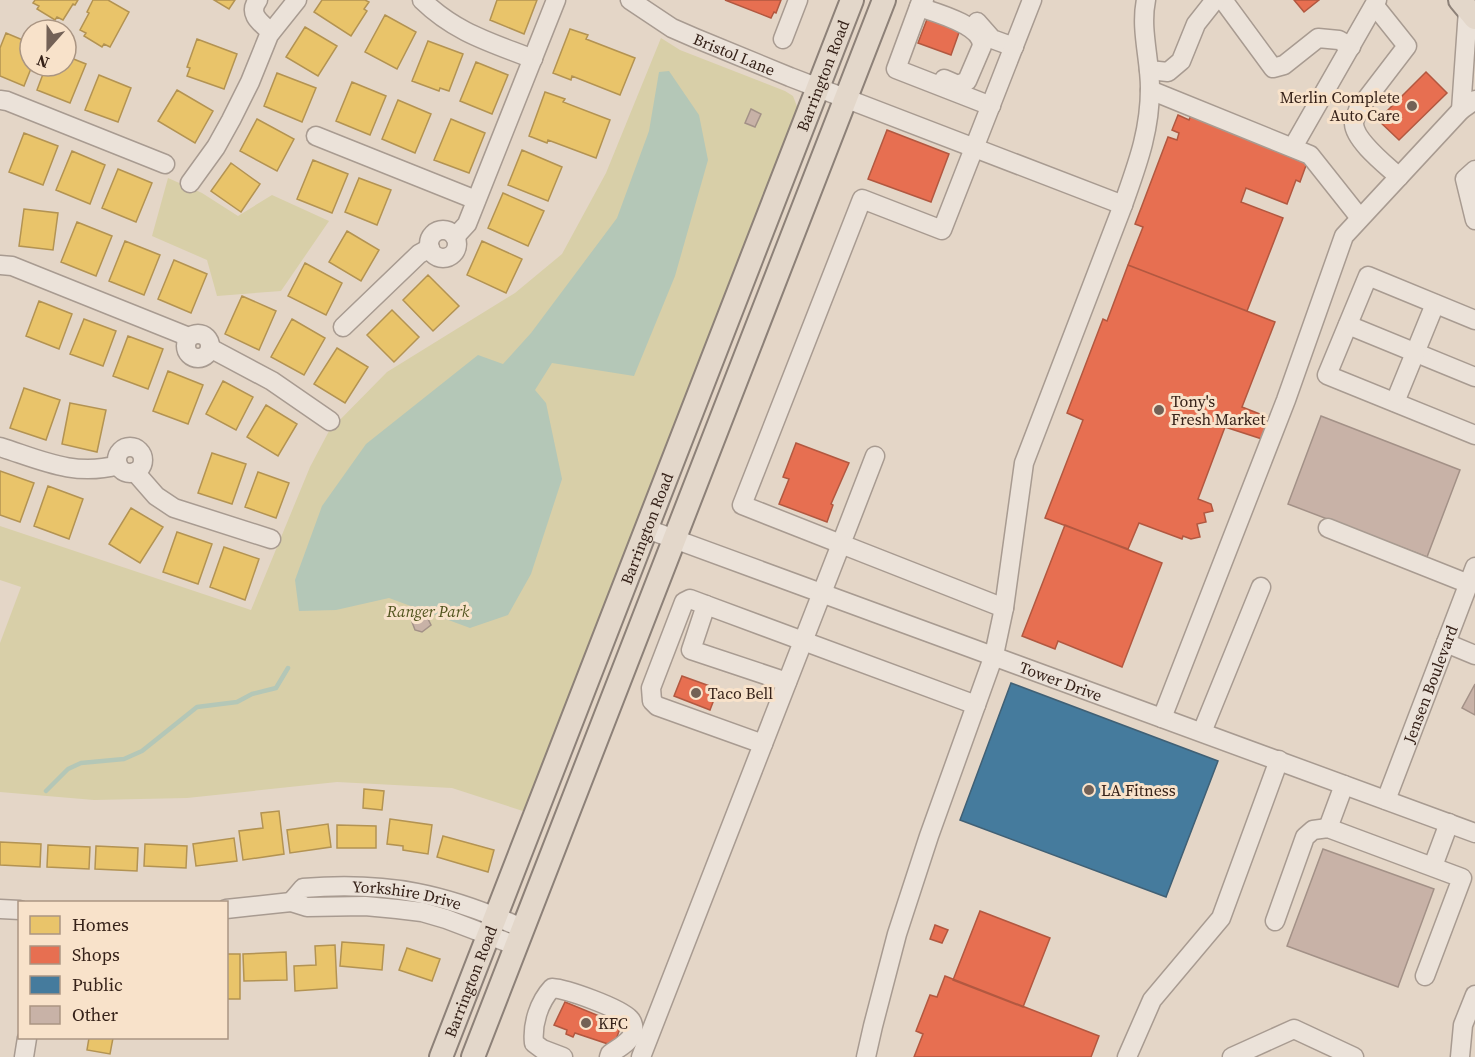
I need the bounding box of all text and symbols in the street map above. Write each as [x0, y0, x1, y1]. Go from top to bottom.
street label: Barrington Road [791, 16, 854, 135]
north arrow [18, 18, 78, 78]
street label: Bristol Lane [690, 28, 778, 81]
text: N [33, 50, 52, 74]
place label: Merlin Complete Auto Care [1280, 86, 1400, 126]
marker: Merlin Complete Auto Care [1405, 99, 1419, 113]
place label: Tony's Fresh Market [1171, 390, 1266, 430]
marker: Tony's Fresh Market [1152, 403, 1166, 417]
street label: Barrington Road [615, 469, 678, 588]
park label: Ranger Park [386, 600, 470, 622]
street label: Jensen Boulevard [1397, 622, 1463, 747]
street label: Tower Drive [1017, 656, 1105, 706]
place label: Taco Bell [708, 682, 773, 704]
marker: Taco Bell [689, 686, 703, 700]
place label: LA Fitness [1101, 779, 1176, 801]
marker: LA Fitness [1082, 783, 1096, 797]
street label: Yorkshire Drive [352, 875, 464, 915]
legend [18, 901, 228, 1039]
text: Homes [72, 912, 129, 937]
street label: Barrington Road [439, 922, 502, 1041]
text: Shops [72, 942, 120, 967]
text: Public [72, 972, 123, 997]
text: Other [72, 1002, 119, 1027]
place label: KFC [598, 1012, 628, 1034]
marker: KFC [579, 1016, 593, 1030]

